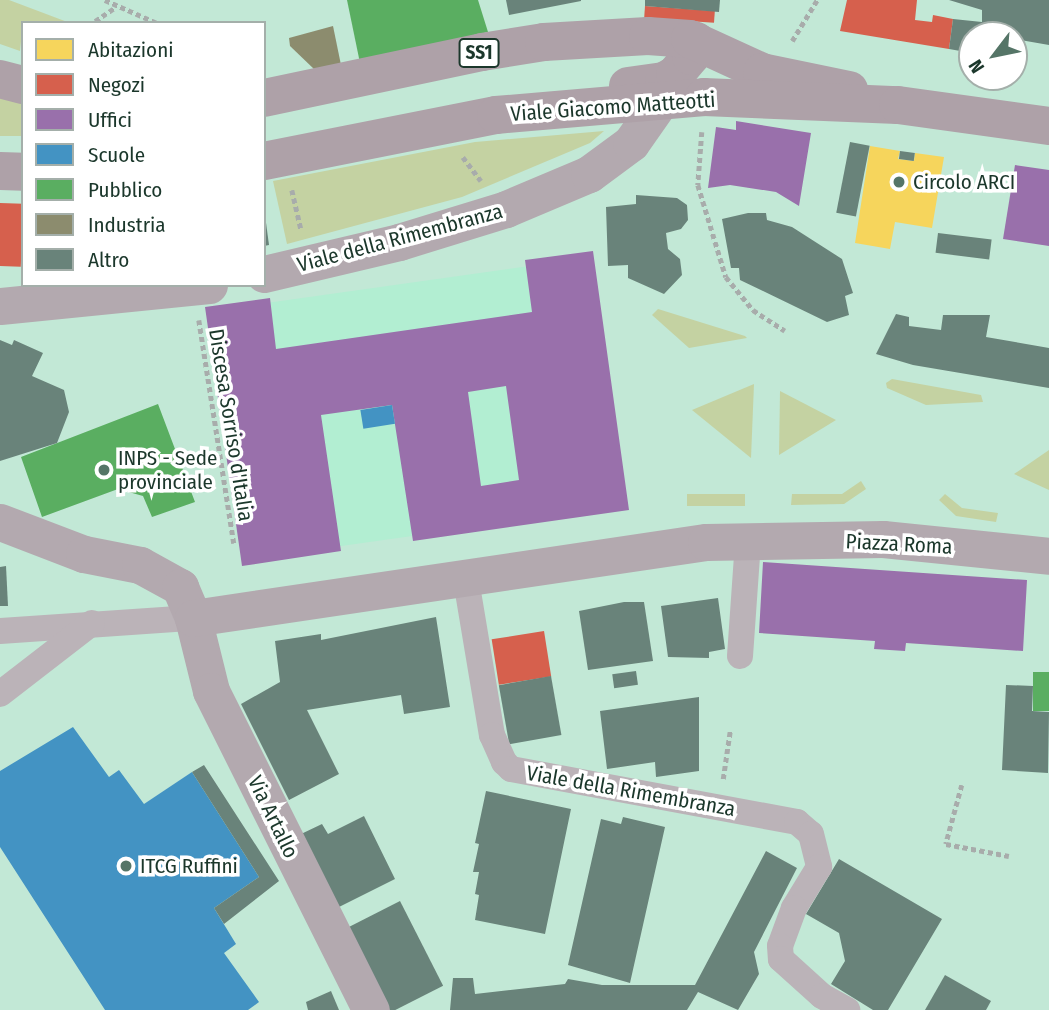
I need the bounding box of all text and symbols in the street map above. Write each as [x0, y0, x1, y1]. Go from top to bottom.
legend [21, 21, 266, 287]
north arrow [958, 21, 1028, 91]
text: Abitazioni [88, 37, 174, 63]
road number: SS1 [458, 38, 500, 68]
text: N [964, 55, 989, 77]
text: Negozi [88, 72, 145, 98]
street label: Viale Giacomo Matteotti [510, 87, 716, 127]
text: Uffici [88, 107, 132, 133]
text: Scuole [88, 142, 145, 168]
place label: Circolo ARCI [913, 169, 1015, 195]
marker: Circolo ARCI [891, 174, 907, 190]
text: Pubblico [88, 177, 162, 203]
street label: Viale della Rimembranza [295, 198, 505, 278]
text: Industria [88, 212, 166, 238]
text: Altro [88, 247, 129, 273]
street label: Discesa Sorriso d'Italia [203, 327, 259, 523]
place label: INPS - Sede provinciale [118, 445, 217, 495]
marker: INPS - Sede provinciale [96, 462, 112, 478]
street label: Piazza Roma [845, 529, 953, 559]
street label: Viale della Rimembranza [525, 760, 737, 822]
street label: Via Artallo [242, 772, 304, 862]
place label: ITCG Ruffini [140, 853, 238, 879]
marker: ITCG Ruffini [118, 858, 134, 874]

